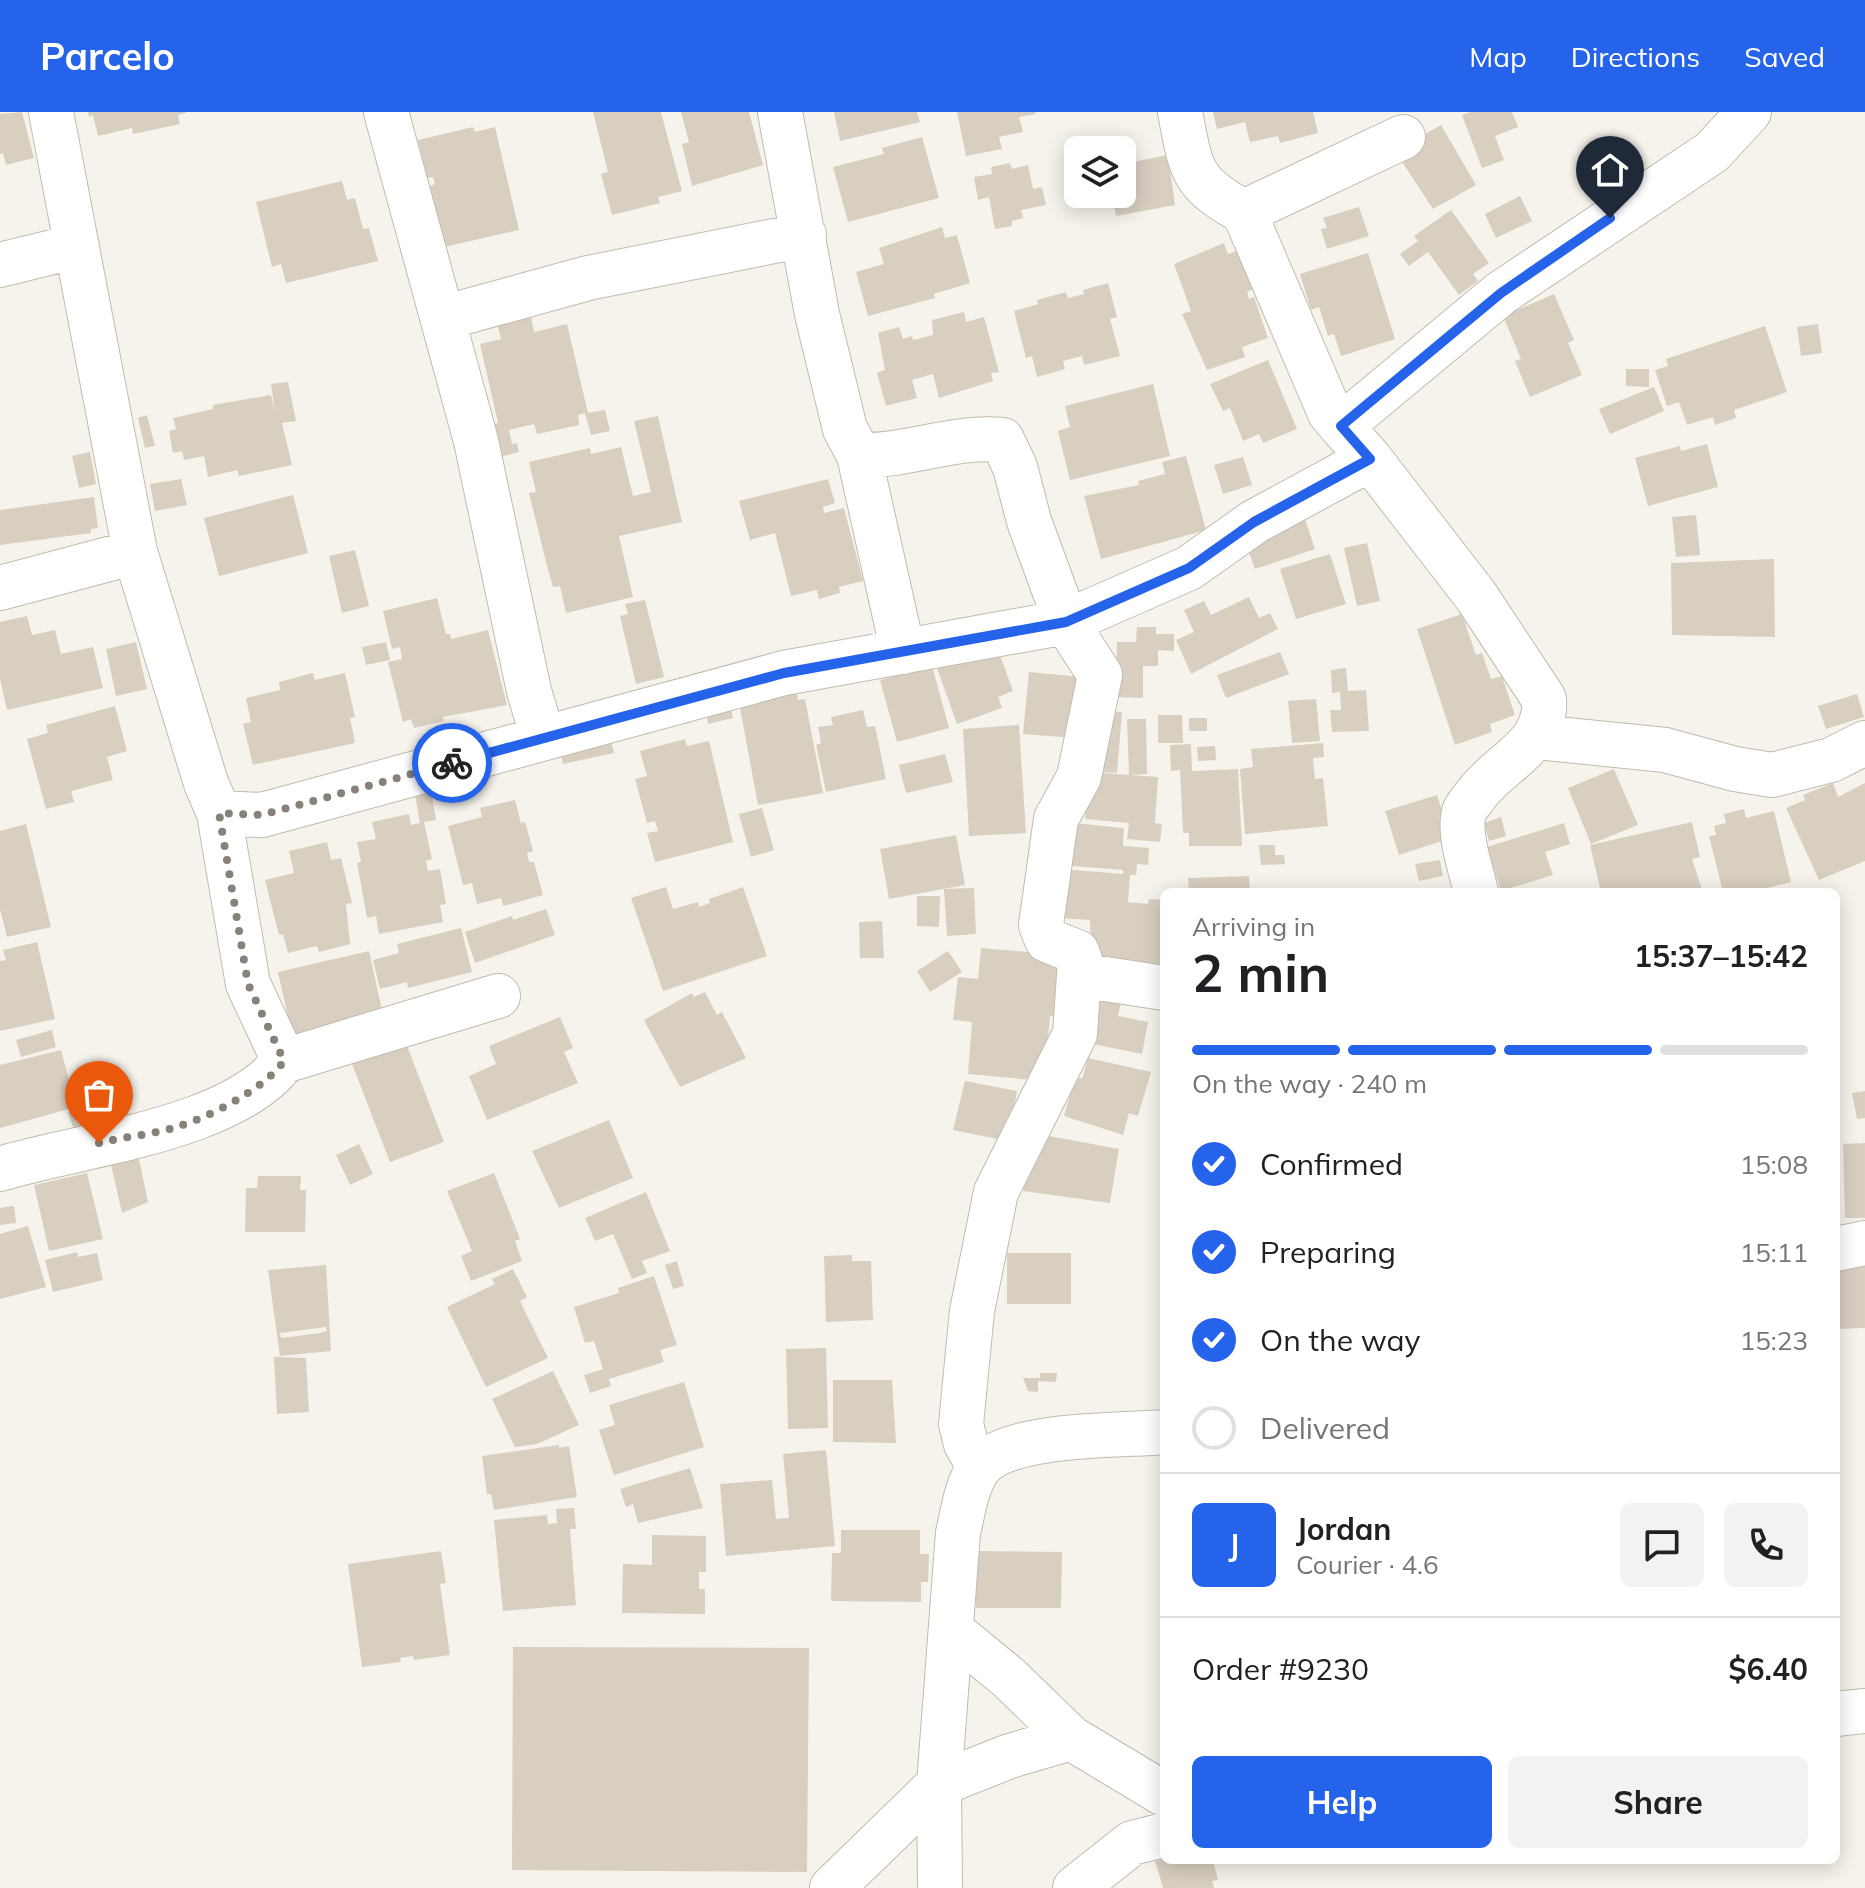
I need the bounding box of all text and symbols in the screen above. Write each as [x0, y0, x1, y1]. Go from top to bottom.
text: Parcelo [40, 32, 175, 80]
text: Map [1469, 39, 1527, 74]
text: Directions [1571, 39, 1700, 74]
text: Saved [1744, 39, 1825, 74]
map controls [1064, 136, 1136, 208]
button: layers [1064, 136, 1136, 208]
pin [1576, 136, 1644, 218]
icon: home [1588, 148, 1632, 192]
courier [412, 723, 492, 803]
icon: bike [430, 741, 474, 785]
text: Arriving in [1192, 910, 1315, 943]
text: 15:37–15:42 [1634, 937, 1808, 975]
text: 2 min [1192, 940, 1329, 1005]
pin [65, 1061, 133, 1143]
text: On the way · 240 m [1192, 1067, 1427, 1100]
icon: bag [77, 1073, 121, 1117]
icon: check [1192, 1142, 1236, 1186]
text: Confirmed [1260, 1145, 1403, 1183]
text: 15:08 [1740, 1148, 1808, 1181]
icon: check [1192, 1230, 1236, 1274]
text: Preparing [1260, 1233, 1396, 1271]
text: 15:11 [1740, 1236, 1808, 1269]
icon: check [1192, 1318, 1236, 1362]
text: On the way [1260, 1321, 1420, 1359]
text: 15:23 [1740, 1324, 1808, 1357]
text: Delivered [1260, 1409, 1390, 1447]
button: chat [1620, 1503, 1704, 1587]
button: phone [1724, 1503, 1808, 1587]
text: Jordan [1296, 1510, 1391, 1548]
text: J [1229, 1526, 1239, 1564]
text: Courier · 4.6 [1296, 1548, 1439, 1581]
text: Order #9230 [1192, 1650, 1369, 1688]
text: $6.40 [1729, 1650, 1808, 1688]
button: Help [1192, 1756, 1492, 1848]
button: Share [1508, 1756, 1808, 1848]

